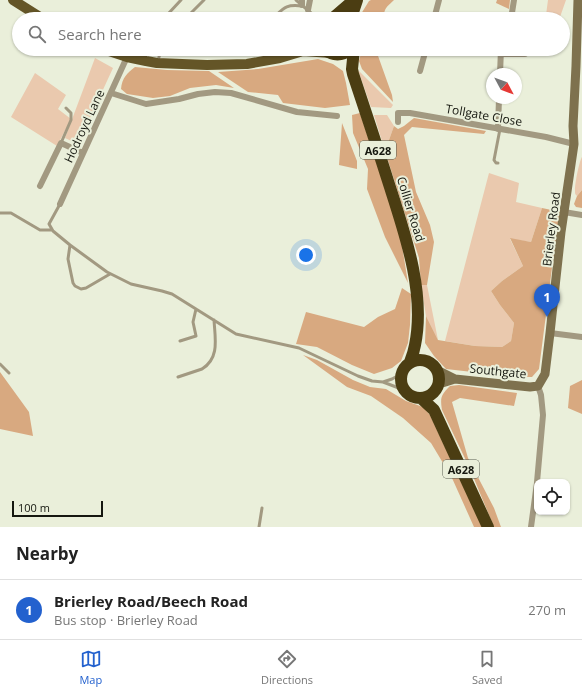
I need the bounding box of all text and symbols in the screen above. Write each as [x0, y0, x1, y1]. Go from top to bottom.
search box [12, 12, 570, 56]
icon: search [26, 23, 48, 45]
text: Search here [58, 24, 142, 44]
north arrow [486, 68, 522, 104]
street label: Hodroyd Lane [60, 86, 109, 165]
street label: Tollgate Close [444, 100, 524, 130]
road number: A628 [360, 141, 396, 159]
street label: Collier Road [393, 174, 429, 244]
street label: Brierley Road [538, 191, 564, 267]
your location [296, 245, 316, 265]
pin: 1 [534, 284, 560, 317]
street label: Southgate [469, 360, 527, 382]
road number: A628 [443, 460, 479, 478]
map controls [534, 479, 570, 515]
button: locate [534, 479, 570, 515]
scale bar [12, 499, 103, 518]
text: 100 m [18, 500, 50, 515]
text: Nearby [16, 542, 78, 565]
text: Brierley Road/Beech Road [54, 591, 248, 611]
text: 1 [25, 601, 33, 619]
text: 270 m [528, 601, 566, 619]
text: Bus stop · Brierley Road [54, 611, 198, 629]
tab: Map [79, 648, 102, 687]
tab: Directions [261, 648, 313, 687]
tab: Saved [472, 648, 503, 687]

